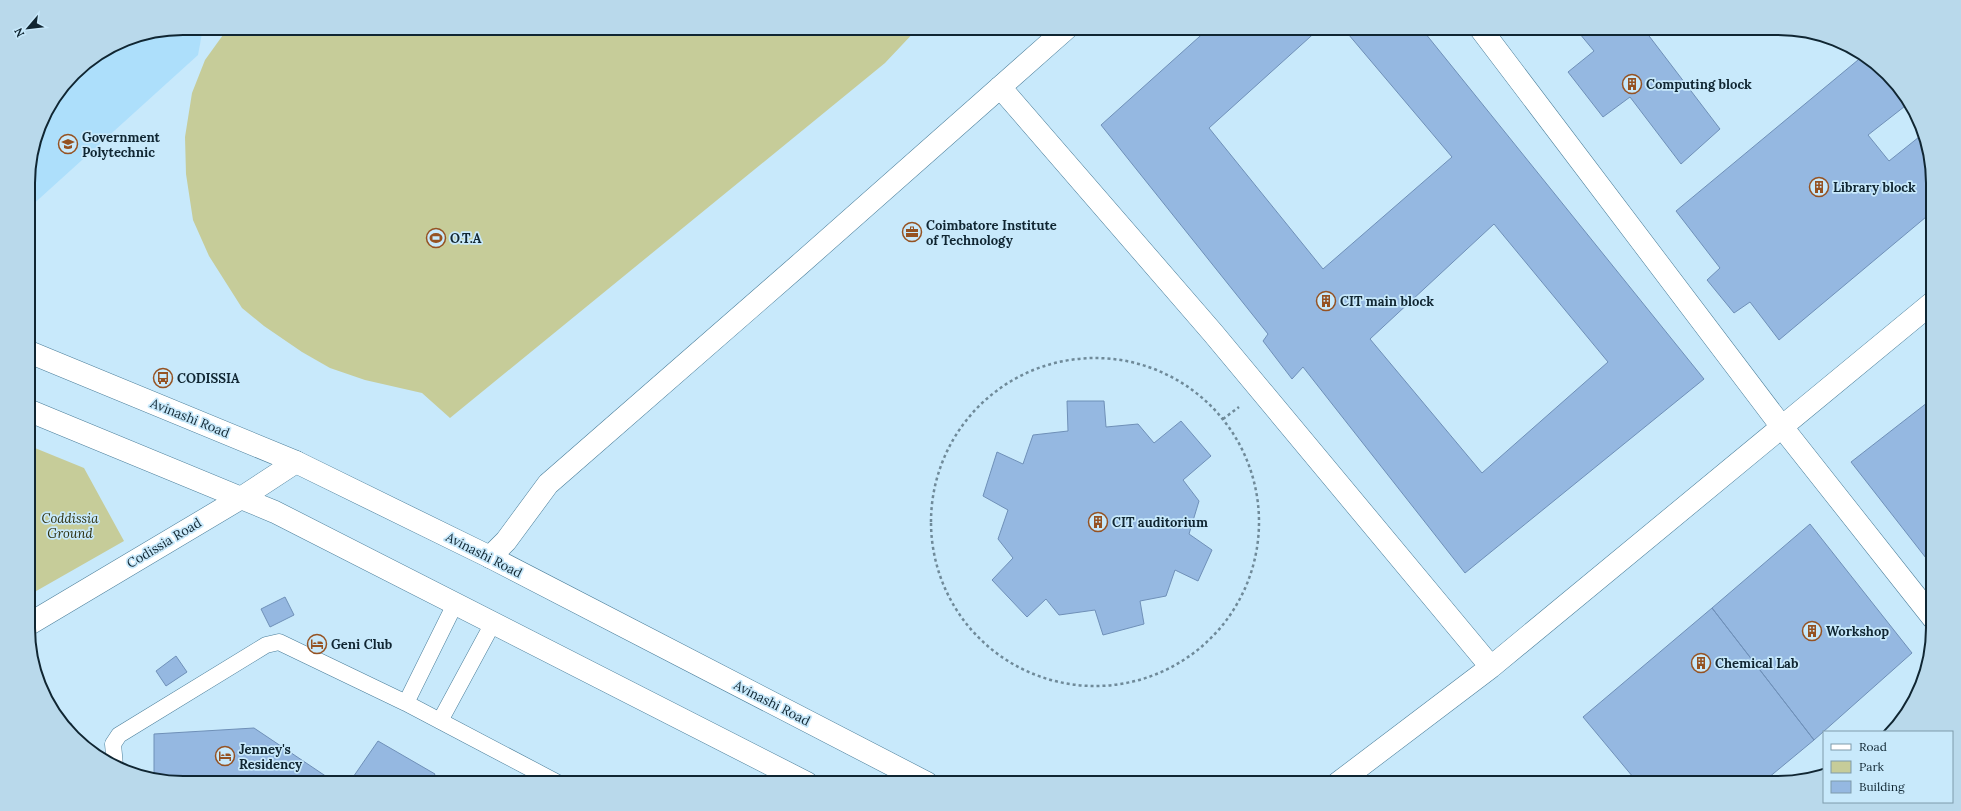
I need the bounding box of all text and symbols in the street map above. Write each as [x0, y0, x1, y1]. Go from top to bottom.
north arrow [8, 8, 48, 48]
text: N [11, 25, 27, 40]
building icon: Computing block [1621, 73, 1643, 95]
place label: Computing block [1646, 76, 1752, 93]
place label: Government Polytechnic [82, 129, 161, 161]
school or university icon: Government Polytechnic [57, 133, 79, 155]
building icon: Library block [1808, 176, 1830, 198]
place label: Library block [1833, 179, 1916, 196]
place label: Coimbatore Institute of Technology [926, 217, 1057, 249]
office icon: Coimbatore Institute of Technology [901, 221, 923, 243]
sports icon: O.T.A [425, 227, 447, 249]
place label: O.T.A [450, 230, 482, 247]
building icon: CIT main block [1315, 290, 1337, 312]
place label: CIT main block [1340, 293, 1434, 310]
bus stop icon: CODISSIA [152, 367, 174, 389]
place label: CODISSIA [177, 370, 240, 387]
street label: Avinashi Road [147, 394, 232, 442]
park label: Coddissia Ground [42, 510, 99, 542]
building icon: CIT auditorium [1087, 511, 1109, 533]
street label: Codissia Road [124, 514, 205, 572]
place label: CIT auditorium [1112, 514, 1208, 531]
street label: Avinashi Road [442, 528, 525, 582]
building icon: Workshop [1801, 620, 1823, 642]
place label: Workshop [1826, 623, 1889, 640]
hotel icon: Geni Club [306, 633, 328, 655]
place label: Geni Club [331, 636, 393, 653]
building icon: Chemical Lab [1690, 652, 1712, 674]
place label: Chemical Lab [1715, 655, 1799, 672]
street label: Avinashi Road [730, 676, 813, 730]
legend [1823, 731, 1953, 803]
text: Road [1859, 739, 1887, 754]
place label: Jenney's Residency [239, 741, 303, 773]
hotel icon: Jenney's Residency [214, 745, 236, 767]
text: Park [1859, 759, 1885, 774]
text: Building [1859, 779, 1905, 794]

